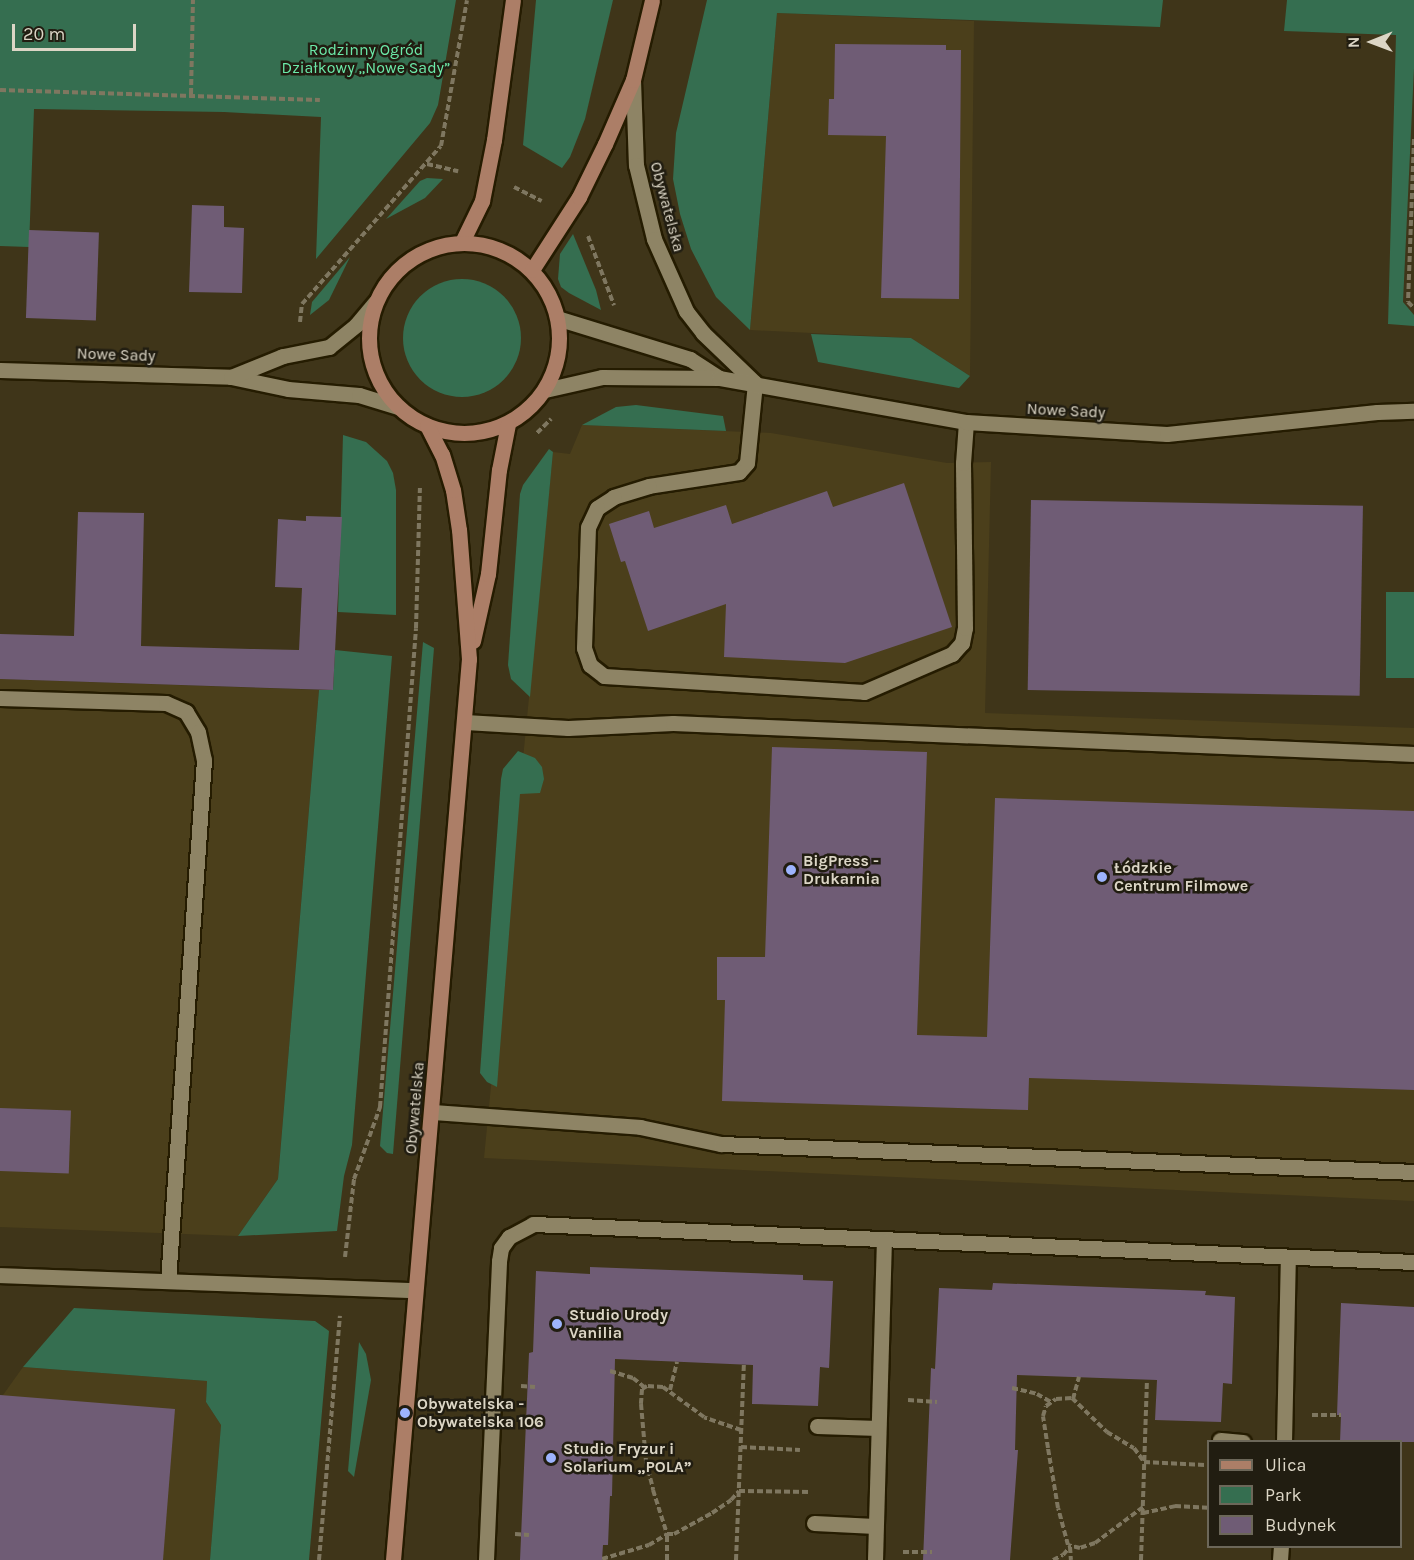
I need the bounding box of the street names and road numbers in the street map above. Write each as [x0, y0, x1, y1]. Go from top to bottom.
street label: Obywatelska [646, 160, 688, 254]
street label: Nowe Sady [76, 344, 156, 366]
street label: Nowe Sady [1026, 399, 1106, 423]
street label: Obywatelska [401, 1061, 429, 1155]

